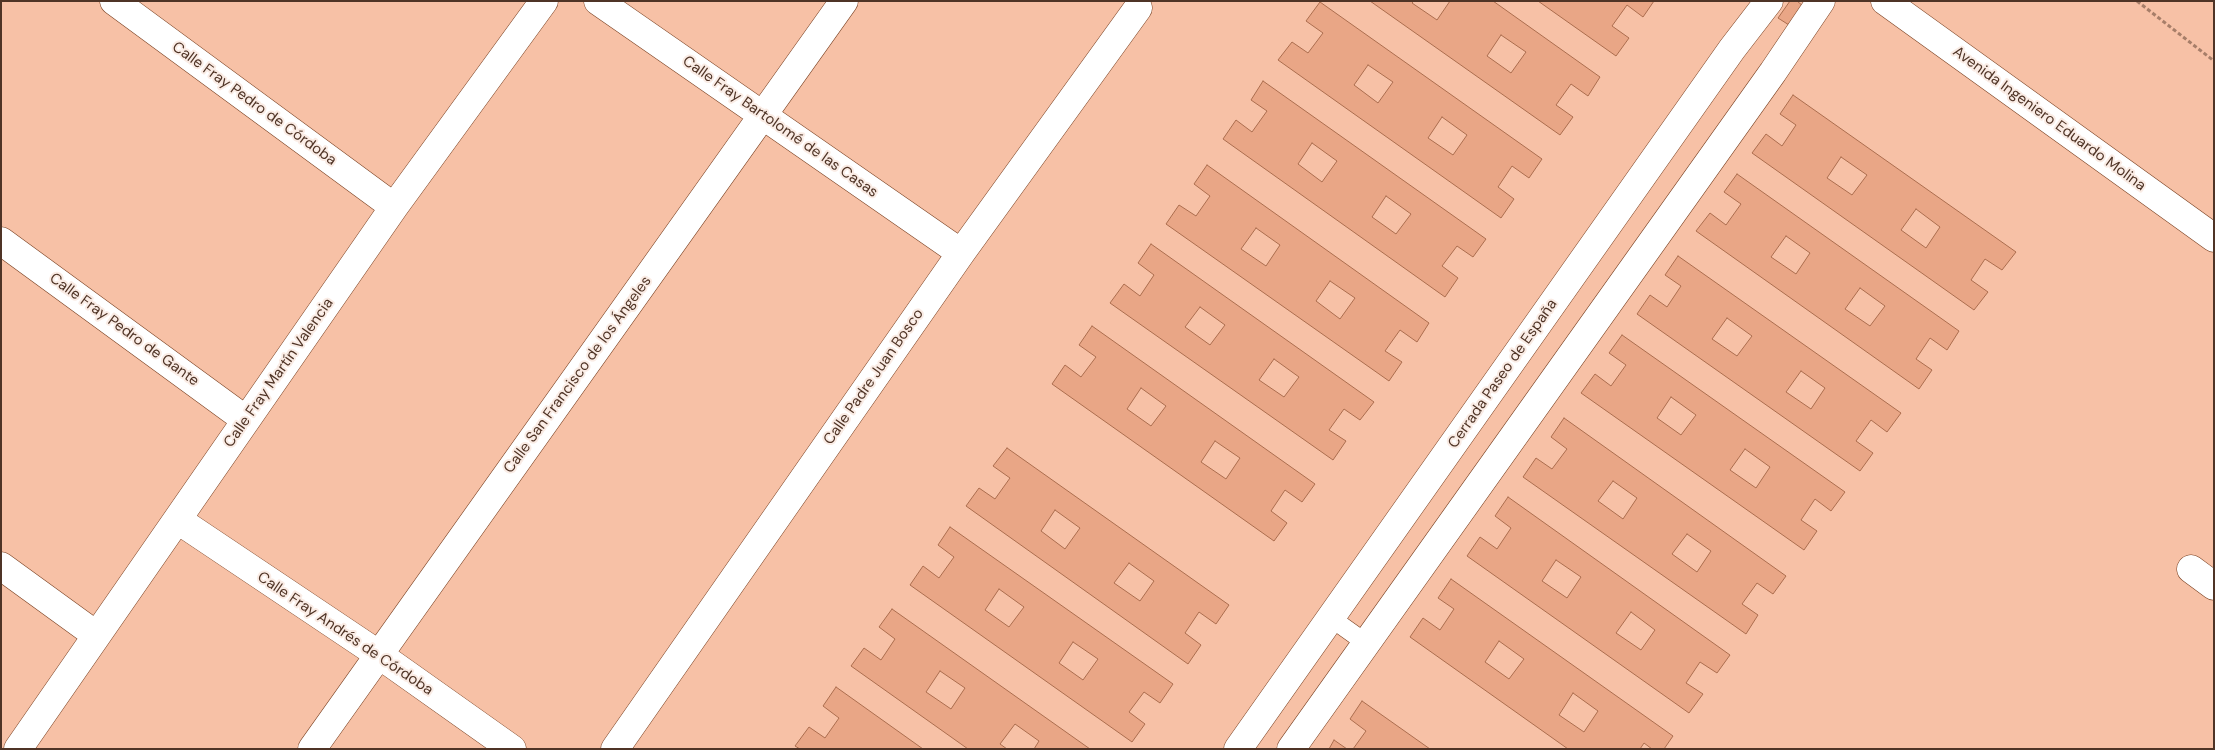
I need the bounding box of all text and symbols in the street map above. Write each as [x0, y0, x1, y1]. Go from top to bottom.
street label: Calle Fray Pedro de Córdoba [168, 38, 340, 170]
street label: Avenida Ingeniero Eduardo Molina [1949, 43, 2149, 195]
street label: Calle Fray Bartolomé de las Casas [679, 52, 881, 202]
street label: Calle Fray Pedro de Gante [46, 270, 202, 390]
street label: Calle San Francisco de los Ángeles [500, 273, 656, 477]
street label: Calle Fray Martín Valencia [221, 295, 337, 451]
street label: Cerrada Paseo de España [1445, 296, 1561, 452]
street label: Calle Padre Juan Bosco [820, 306, 928, 448]
street label: Calle Fray Andrés de Córdoba [254, 568, 436, 700]

